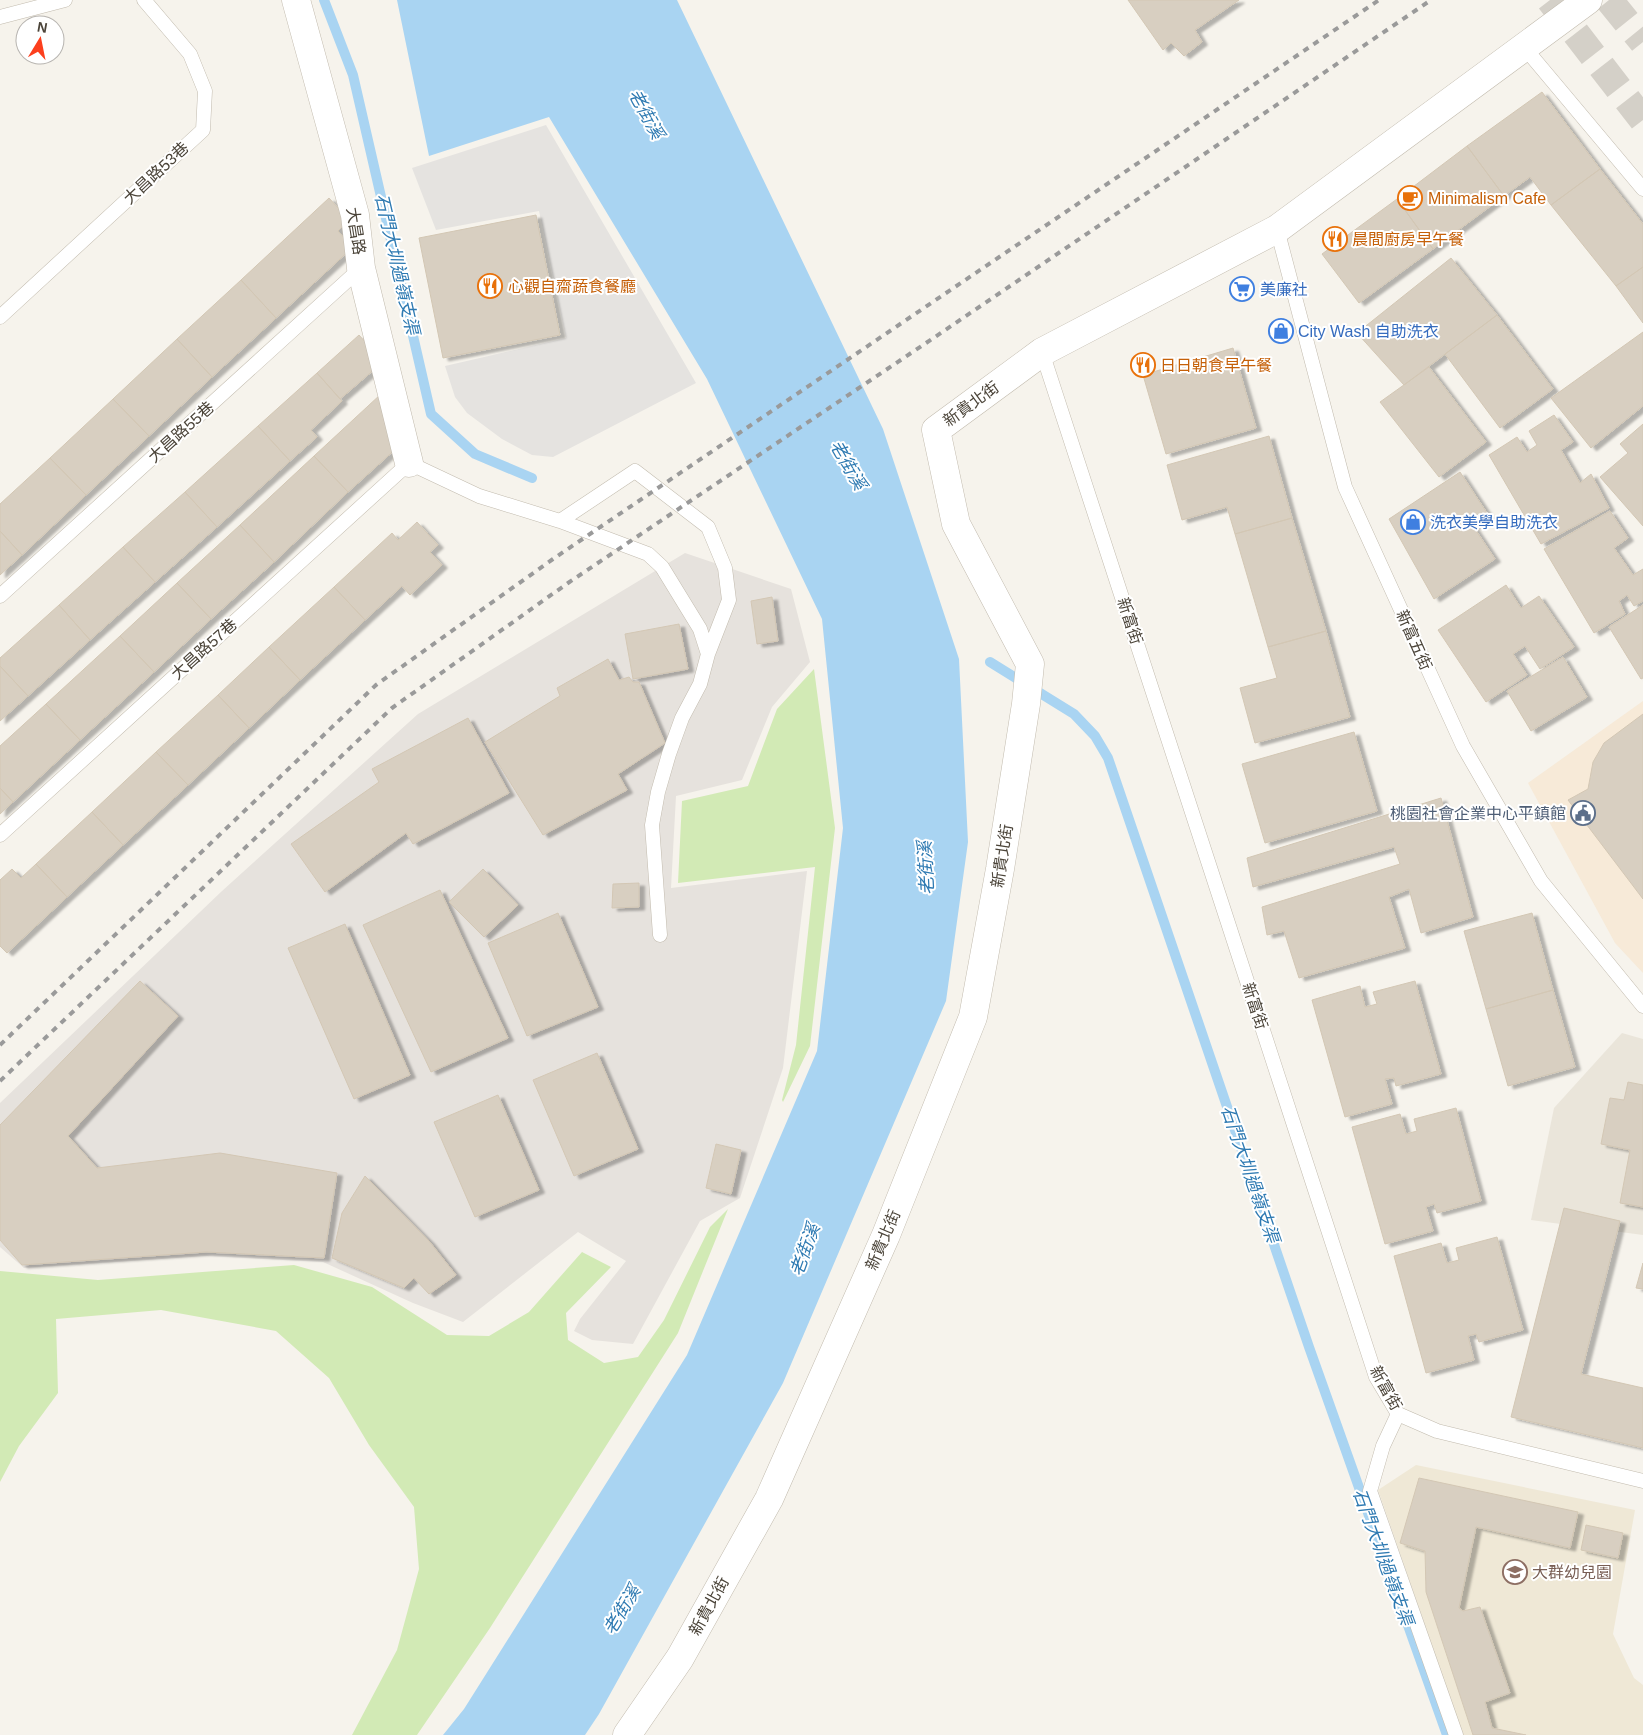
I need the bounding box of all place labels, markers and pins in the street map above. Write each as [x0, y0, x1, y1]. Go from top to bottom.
cafe icon: Minimalism Cafe [1397, 185, 1423, 211]
place label: Minimalism Cafe [1428, 190, 1546, 207]
restaurant icon: 晨間廚房早午餐 [1322, 226, 1348, 252]
place label: 晨間廚房早午餐 [1352, 231, 1464, 248]
restaurant icon: 心觀自齋蔬食餐廳 [477, 273, 503, 299]
supermarket icon: 美廉社 [1229, 276, 1255, 302]
place label: 心觀自齋蔬食餐廳 [508, 278, 636, 295]
place label: 美廉社 [1260, 281, 1308, 298]
shop icon: City Wash 自助洗衣 [1268, 318, 1294, 344]
place label: City Wash 自助洗衣 [1298, 323, 1439, 340]
restaurant icon: 日日朝食早午餐 [1130, 352, 1156, 378]
place label: 日日朝食早午餐 [1160, 357, 1272, 374]
shop icon: 洗衣美學自助洗衣 [1400, 509, 1426, 535]
place label: 洗衣美學自助洗衣 [1430, 514, 1558, 531]
public building icon: 桃園社會企業中心平鎮館 [1570, 800, 1596, 826]
place label: 桃園社會企業中心平鎮館 [1390, 805, 1566, 822]
school or university icon: 大群幼兒園 [1502, 1559, 1528, 1585]
place label: 大群幼兒園 [1532, 1564, 1612, 1581]

